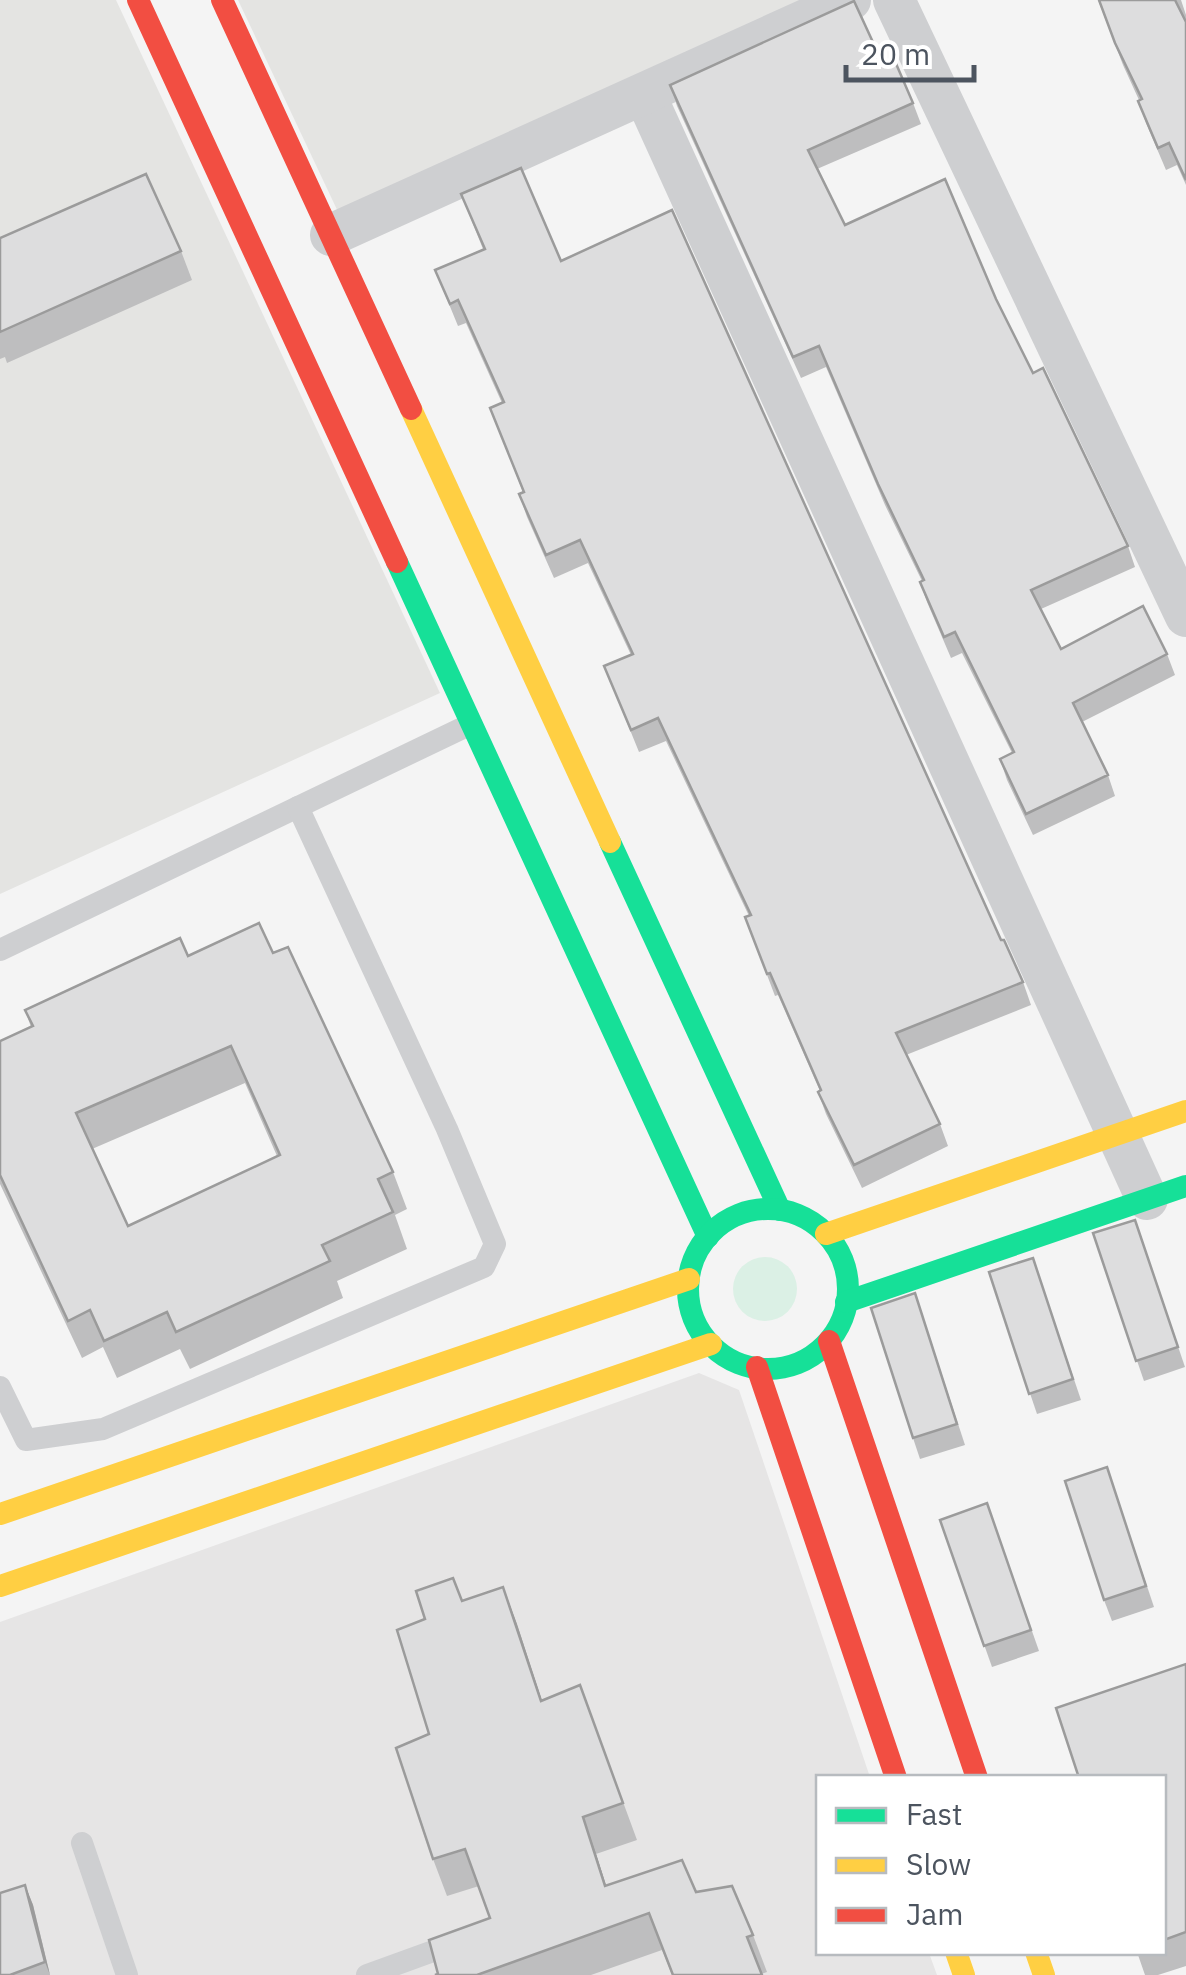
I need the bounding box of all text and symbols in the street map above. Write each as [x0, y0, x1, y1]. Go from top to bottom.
scale bar [846, 20, 974, 82]
text: 20 m [861, 34, 930, 73]
legend [816, 1775, 1166, 1955]
text: Fast [906, 1794, 963, 1833]
text: Slow [906, 1844, 971, 1883]
text: Jam [906, 1894, 964, 1933]

